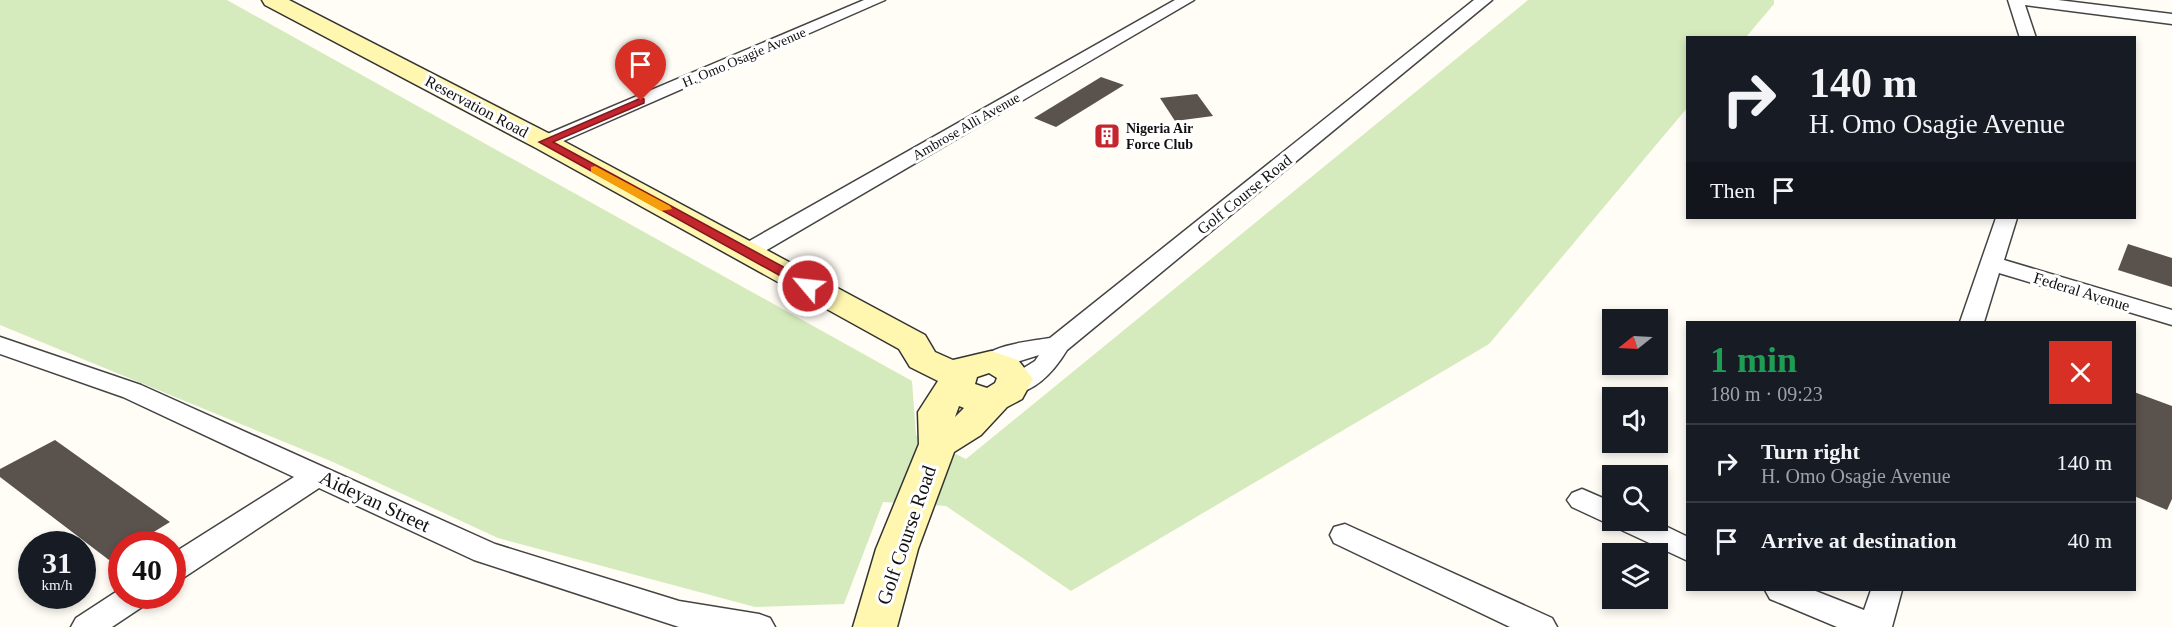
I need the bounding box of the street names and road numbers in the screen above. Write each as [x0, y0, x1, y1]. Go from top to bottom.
street label: H. Omo Osagie Avenue [680, 25, 808, 90]
street label: Reservation Road [422, 72, 531, 141]
street label: Ambrose Alli Avenue [910, 90, 1022, 163]
street label: Golf Course Road [1194, 151, 1295, 238]
street label: Federal Avenue [2032, 269, 2132, 314]
street label: Golf Course Road [872, 463, 940, 607]
street label: Aideyan Street [316, 466, 434, 537]

